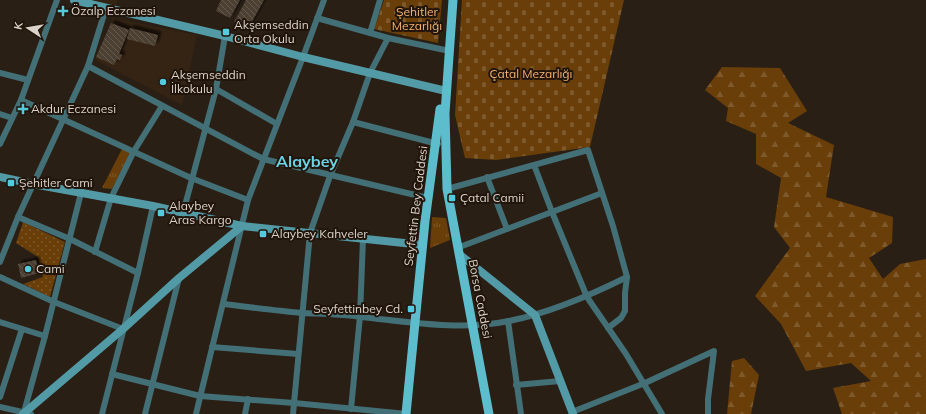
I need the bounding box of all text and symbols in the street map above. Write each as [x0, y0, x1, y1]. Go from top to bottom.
place label: Özalp Eczanesi [71, 3, 156, 18]
park label: Şehitler Mezarlığı [392, 4, 442, 33]
marker: Özalp Eczanesi [58, 6, 68, 16]
north arrow [8, 8, 48, 48]
place label: Akşemseddin Orta Okulu [234, 17, 309, 46]
text: K [11, 20, 26, 31]
marker: Akşemseddin Orta Okulu [221, 27, 231, 37]
park label: Çatal Mezarlığı [490, 66, 572, 81]
place label: Akşemseddin İlkokulu [171, 67, 246, 96]
marker: Akşemseddin İlkokulu [158, 77, 168, 87]
place label: Akdur Eczanesi [31, 101, 116, 116]
marker: Akdur Eczanesi [18, 104, 28, 114]
street label: Seyfettin Bey Caddesi [401, 145, 430, 267]
district label: Alaybey [276, 151, 338, 171]
place label: Şehitler Cami [19, 175, 93, 190]
marker: Şehitler Cami [6, 178, 16, 188]
place label: Çatal Camii [460, 190, 524, 205]
marker: Çatal Camii [447, 193, 457, 203]
place label: Alaybey Aras Kargo [169, 198, 232, 227]
marker: Alaybey Aras Kargo [156, 208, 166, 218]
place label: Alaybey Kahveler [271, 226, 368, 241]
marker: Alaybey Kahveler [258, 229, 268, 239]
street label: Borsa Caddesi [465, 258, 496, 340]
place label: Cami [36, 261, 65, 276]
marker: Cami [23, 264, 33, 274]
place label: Seyfettinbey Cd. [313, 301, 403, 316]
marker: Seyfettinbey Cd. [406, 304, 416, 314]

